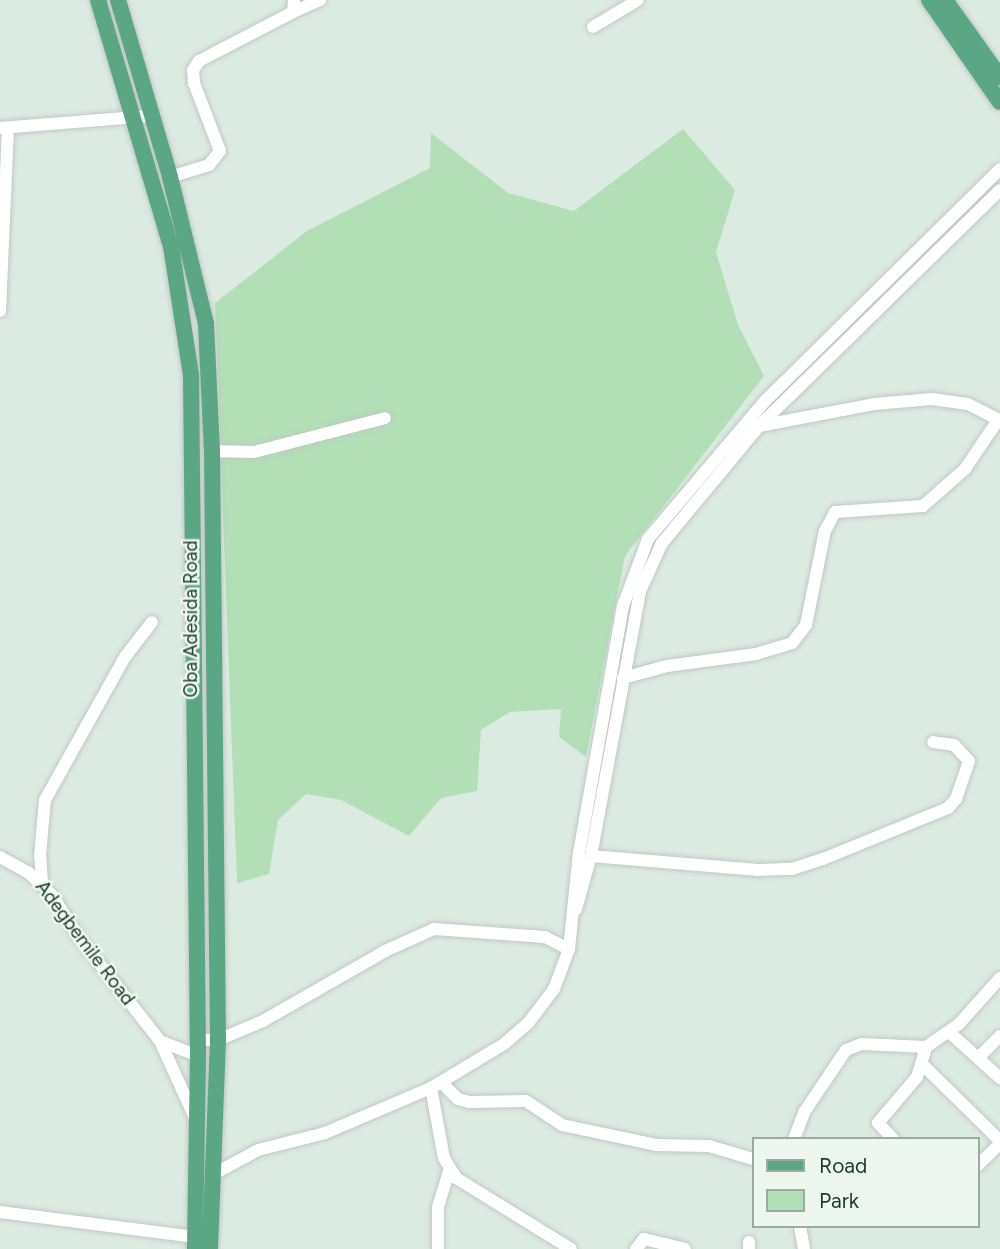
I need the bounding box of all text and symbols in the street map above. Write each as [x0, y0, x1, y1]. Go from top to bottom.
street label: Oba Adesida Road [180, 540, 202, 698]
street label: Adegbemile Road [31, 876, 139, 1010]
legend [752, 1137, 979, 1228]
text: Road [819, 1153, 867, 1178]
text: Park [819, 1188, 859, 1213]

